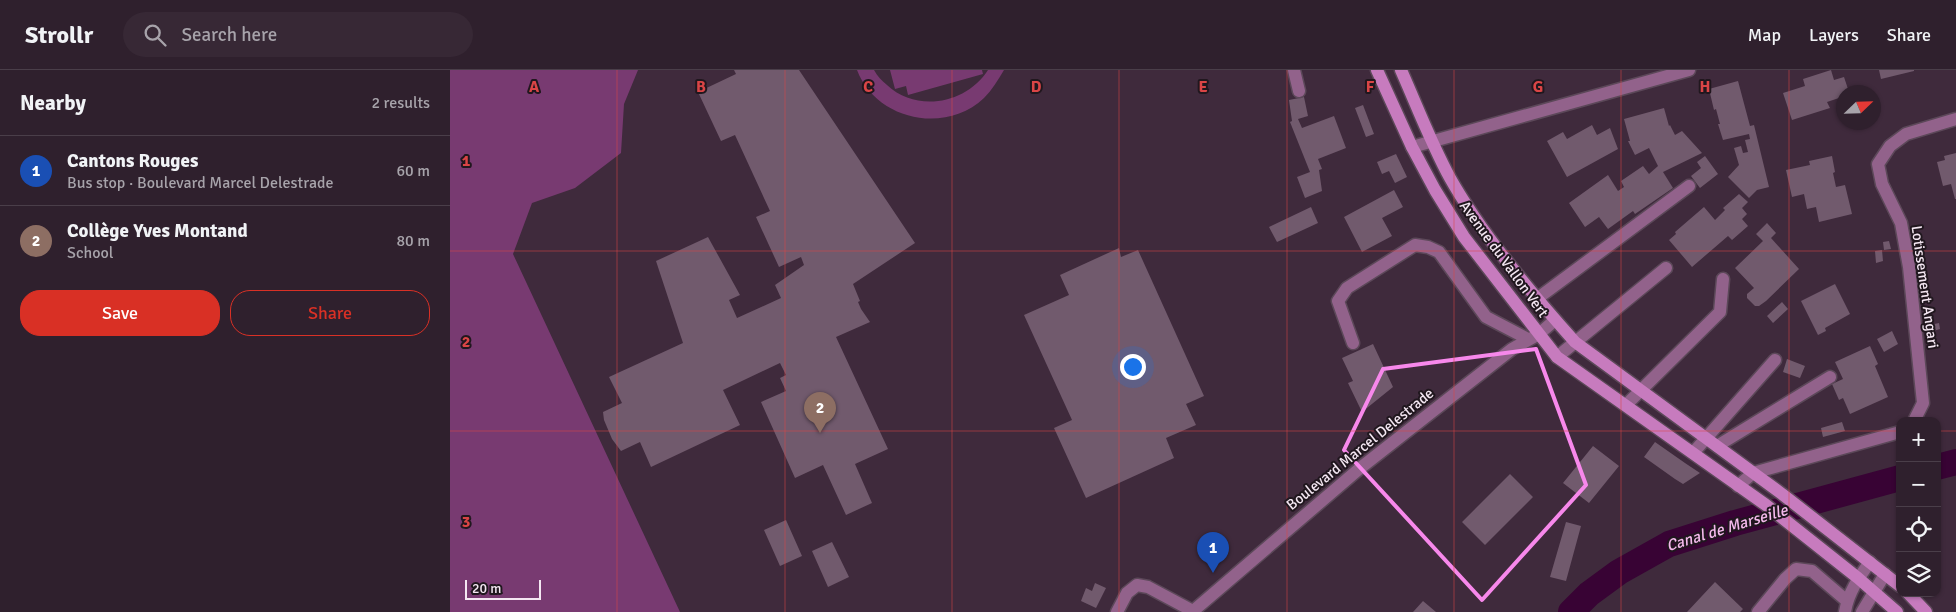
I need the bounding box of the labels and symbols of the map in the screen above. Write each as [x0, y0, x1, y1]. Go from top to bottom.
text: A [529, 77, 540, 97]
text: B [696, 77, 706, 97]
text: C [863, 77, 873, 97]
text: D [1031, 77, 1042, 97]
text: E [1198, 77, 1208, 97]
text: F [1366, 77, 1375, 97]
text: G [1533, 77, 1543, 97]
text: H [1700, 77, 1710, 97]
north arrow [1836, 85, 1881, 130]
text: 1 [462, 151, 471, 171]
street label: Avenue du Vallon Vert [1456, 197, 1552, 321]
street label: Lotissement Angari [1907, 224, 1943, 350]
text: 2 [462, 332, 470, 352]
your location [1120, 354, 1146, 380]
street label: Boulevard Marcel Delestrade [1283, 384, 1437, 514]
pin: 2 [804, 392, 836, 433]
water label: Canal de Marseille [1664, 500, 1791, 556]
text: 3 [462, 512, 470, 532]
pin: 1 [1197, 532, 1229, 573]
scale bar [465, 577, 541, 600]

